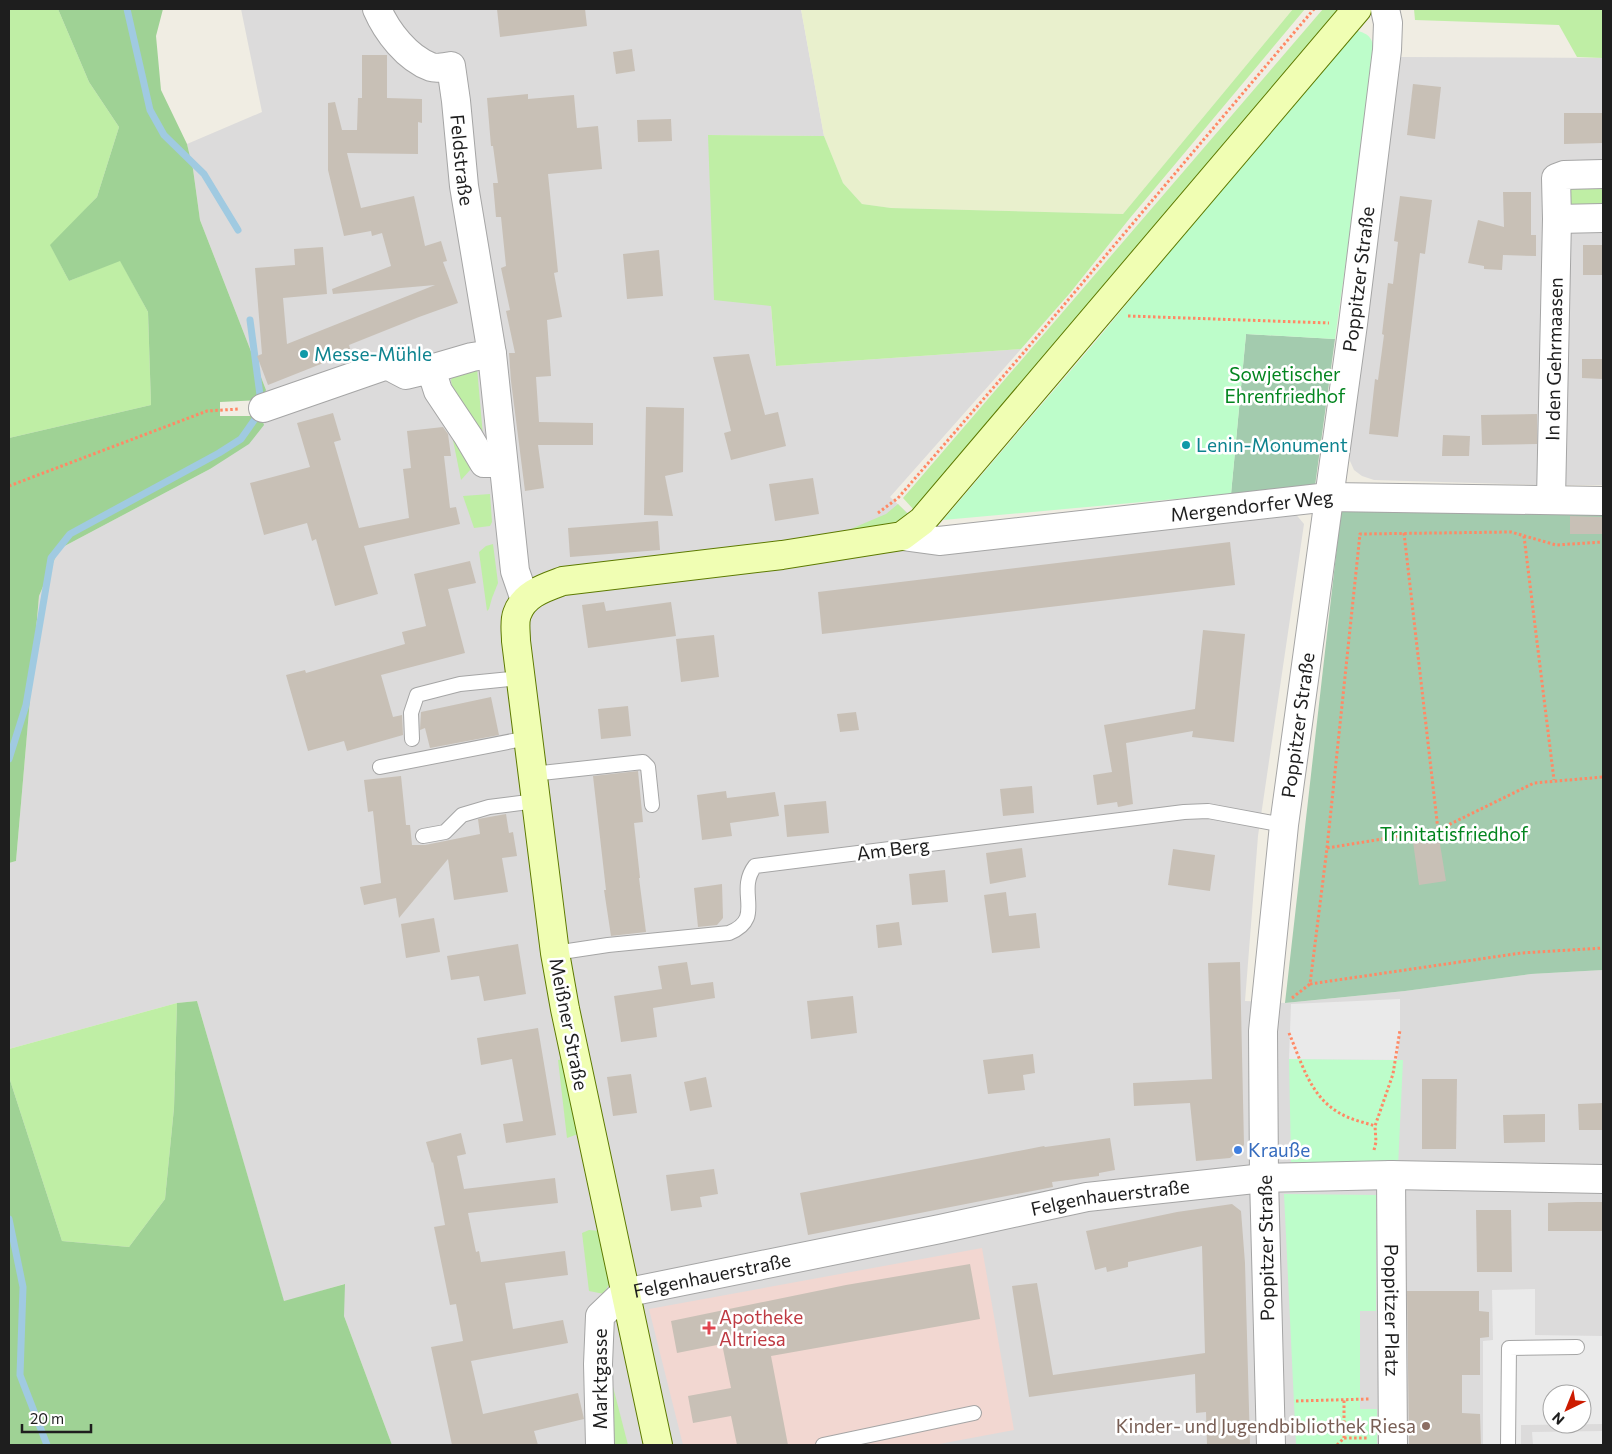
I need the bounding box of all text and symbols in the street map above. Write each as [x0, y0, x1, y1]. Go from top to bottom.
street label: Feldstraße [446, 113, 479, 207]
street label: Poppitzer Straße [1337, 205, 1378, 353]
street label: In den Gehrmaasen [1540, 277, 1567, 441]
place label: Messe-Mühle [314, 342, 432, 365]
marker: Messe-Mühle [298, 348, 310, 360]
park label: Sowjetischer Ehrenfriedhof [1225, 362, 1346, 407]
place label: Lenin-Monument [1196, 433, 1348, 456]
marker: Lenin-Monument [1180, 439, 1192, 451]
street label: Mergendorfer Weg [1169, 485, 1334, 526]
street label: Poppitzer Straße [1276, 651, 1319, 799]
park label: Trinitatisfriedhof [1380, 822, 1529, 845]
street label: Am Berg [855, 833, 931, 864]
street label: Meißner Straße [545, 956, 594, 1092]
place label: Krauße [1248, 1138, 1310, 1161]
marker: Krauße [1232, 1144, 1244, 1156]
street label: Felgenhauerstraße [1028, 1174, 1191, 1220]
street label: Poppitzer Straße [1253, 1175, 1278, 1321]
street label: Poppitzer Platz [1381, 1244, 1404, 1376]
street label: Felgenhauerstraße [631, 1248, 793, 1302]
place label: Apotheke Altriesa [719, 1305, 803, 1350]
marker: Apotheke Altriesa [703, 1322, 715, 1334]
street label: Marktgasse [588, 1328, 611, 1430]
north arrow [1542, 1384, 1592, 1434]
scale bar [22, 1402, 91, 1434]
text: 20 m [30, 1409, 64, 1427]
text: N [1548, 1409, 1567, 1429]
place label: Kinder- und Jugendbibliothek Riesa [1116, 1414, 1416, 1437]
marker: Kinder- und Jugendbibliothek Riesa [1420, 1420, 1432, 1432]

